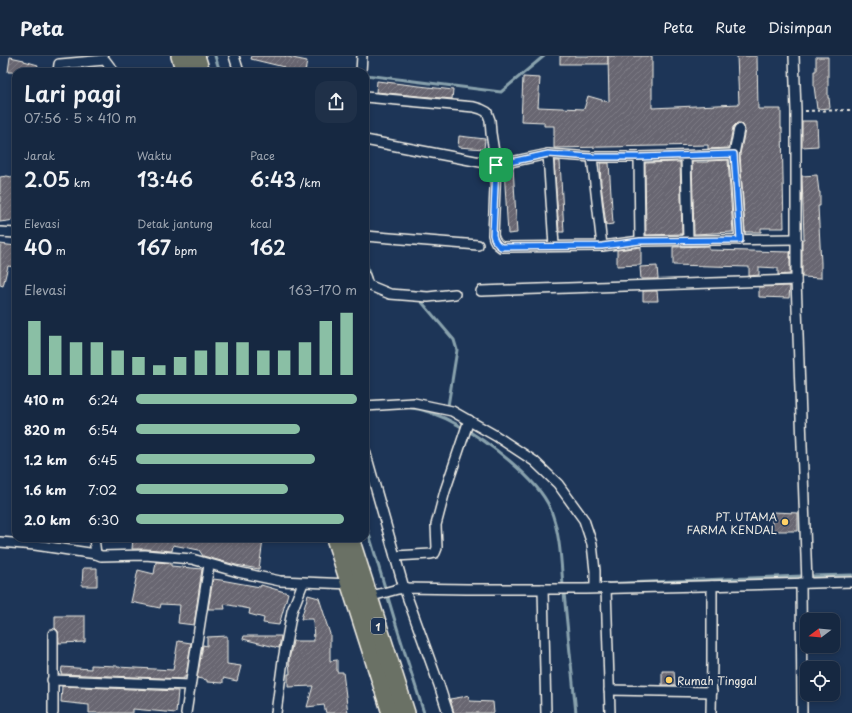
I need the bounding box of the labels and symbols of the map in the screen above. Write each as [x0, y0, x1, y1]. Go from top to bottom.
pin [479, 148, 513, 182]
place label: PT. UTAMA FARMA KENDAL [687, 508, 778, 538]
marker: PT. UTAMA FARMA KENDAL [780, 517, 790, 527]
north arrow [800, 613, 840, 653]
road number: 1 [371, 618, 385, 634]
place label: Rumah Tinggal [677, 672, 757, 689]
marker: Rumah Tinggal [664, 675, 674, 685]

